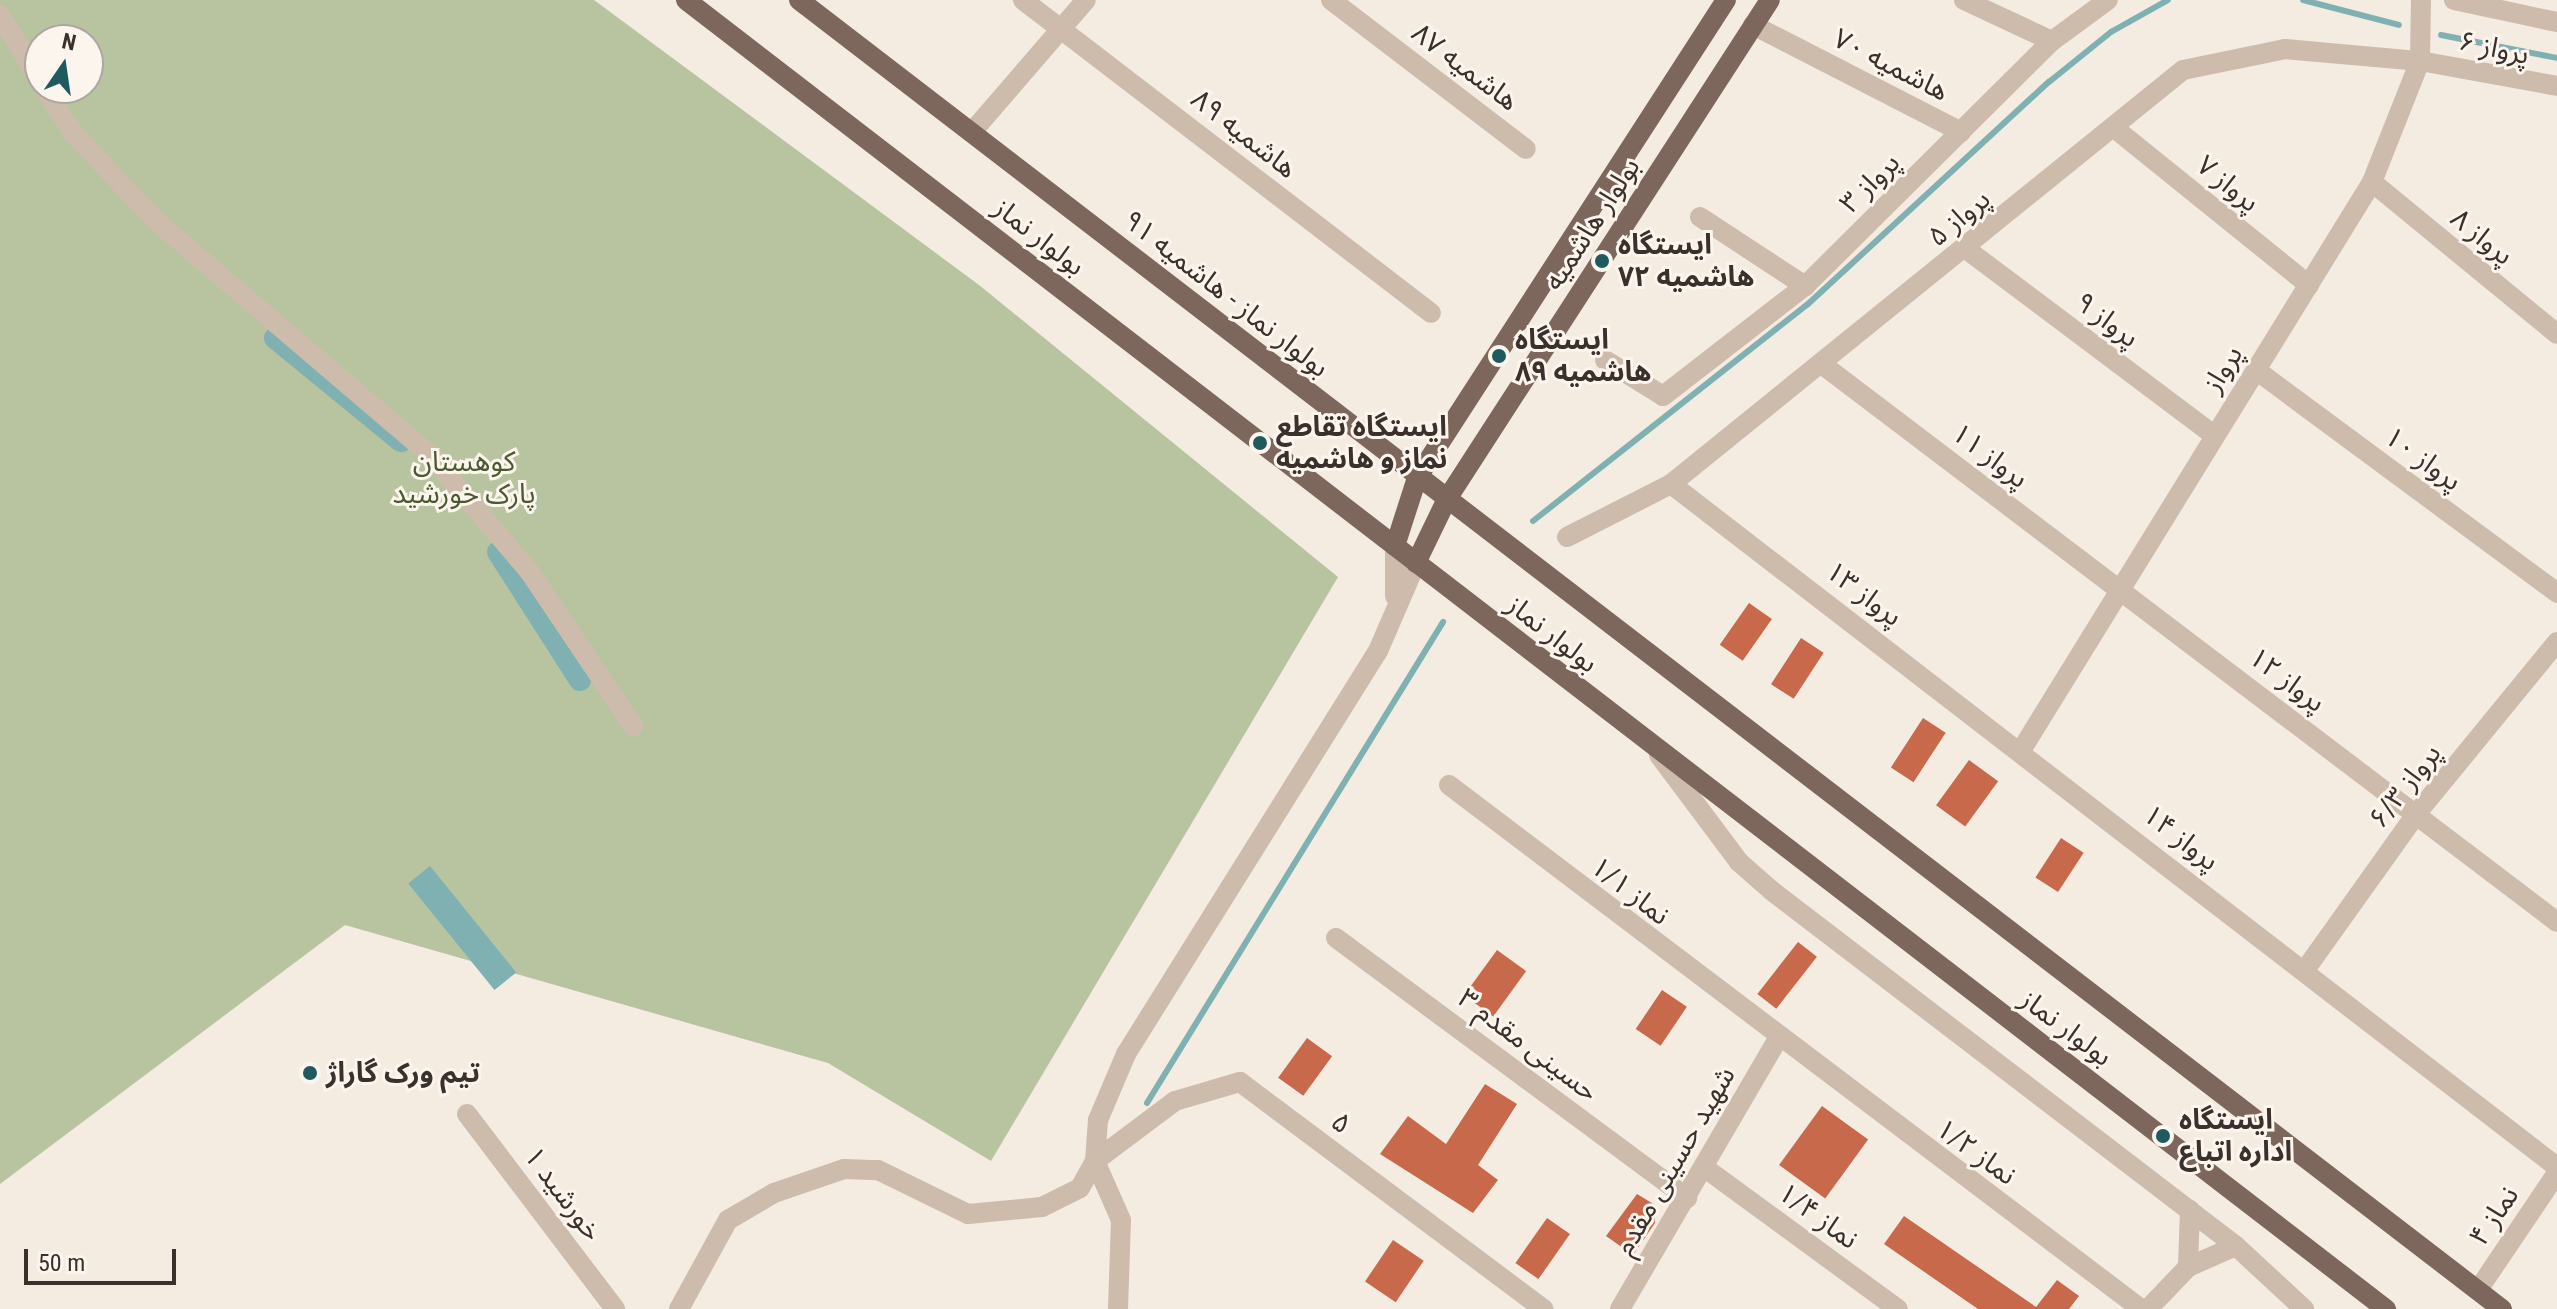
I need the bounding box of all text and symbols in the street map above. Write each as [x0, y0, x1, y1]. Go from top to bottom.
street label: هاشمیه ۸۷ [1405, 16, 1525, 118]
street label: هاشمیه ۷۰ [1828, 22, 1954, 108]
north arrow [24, 24, 104, 104]
street label: پرواز ۶ [2456, 24, 2532, 72]
text: N [60, 28, 78, 56]
street label: هاشمیه ۸۹ [1184, 82, 1304, 186]
street label: پرواز ۳ [1833, 146, 1907, 220]
street label: پرواز ۷ [2190, 148, 2266, 220]
street label: بولوار هاشمیه [1537, 152, 1647, 296]
street label: پرواز ۵ [1921, 182, 1997, 254]
street label: بولوار نماز [987, 191, 1091, 283]
street label: پرواز ۸ [2444, 201, 2520, 273]
street label: بولوار نماز - هاشمیه ۹۱ [1117, 203, 1335, 385]
place label: ایستگاه هاشمیه ۷۲ [1618, 228, 1754, 294]
marker: ایستگاه هاشمیه ۷۲ [1593, 252, 1611, 270]
street label: پرواز ۹ [2068, 285, 2146, 355]
place label: ایستگاه هاشمیه ۸۹ [1515, 323, 1651, 389]
street label: پرواز [2196, 339, 2250, 399]
marker: ایستگاه هاشمیه ۸۹ [1490, 347, 1508, 365]
place label: ایستگاه تقاطع نماز و هاشمیه [1276, 410, 1447, 476]
street label: پرواز ۱۱ [1945, 416, 2035, 496]
street label: پرواز ۱۰ [2378, 420, 2468, 498]
marker: ایستگاه تقاطع نماز و هاشمیه [1251, 434, 1269, 452]
park label: کوهستان پارک خورشید [392, 445, 536, 511]
street label: پرواز ۱۳ [1819, 554, 1909, 634]
street label: بولوار نماز [1500, 588, 1604, 680]
street label: پرواز ۱۲ [2242, 640, 2332, 720]
street label: پرواز ۶/۳ [2362, 737, 2448, 835]
street label: پرواز ۱۴ [2136, 798, 2226, 878]
street label: نماز ۱/۱ [1584, 850, 1676, 932]
street label: حسینی مقدم ۳ [1451, 981, 1605, 1109]
street label: بولوار نماز [2013, 982, 2119, 1074]
place label: تیم ورک گاراژ [326, 1056, 480, 1090]
street label: شهید حسینی مقدم [1607, 1061, 1743, 1261]
marker: تیم ورک گاراژ [301, 1064, 319, 1082]
place label: ایستگاه اداره اتباع [2179, 1103, 2292, 1169]
street label: ۵ [1324, 1105, 1358, 1141]
street label: نماز ۱/۲ [1929, 1112, 2023, 1192]
marker: ایستگاه اداره اتباع [2154, 1127, 2172, 1145]
street label: خورشید ۱ [517, 1140, 609, 1248]
street label: نماز ۱/۴ [1771, 1176, 1865, 1256]
street label: نماز ۴ [2462, 1180, 2526, 1252]
scale bar [28, 1233, 180, 1283]
text: 50 m [38, 1249, 85, 1277]

